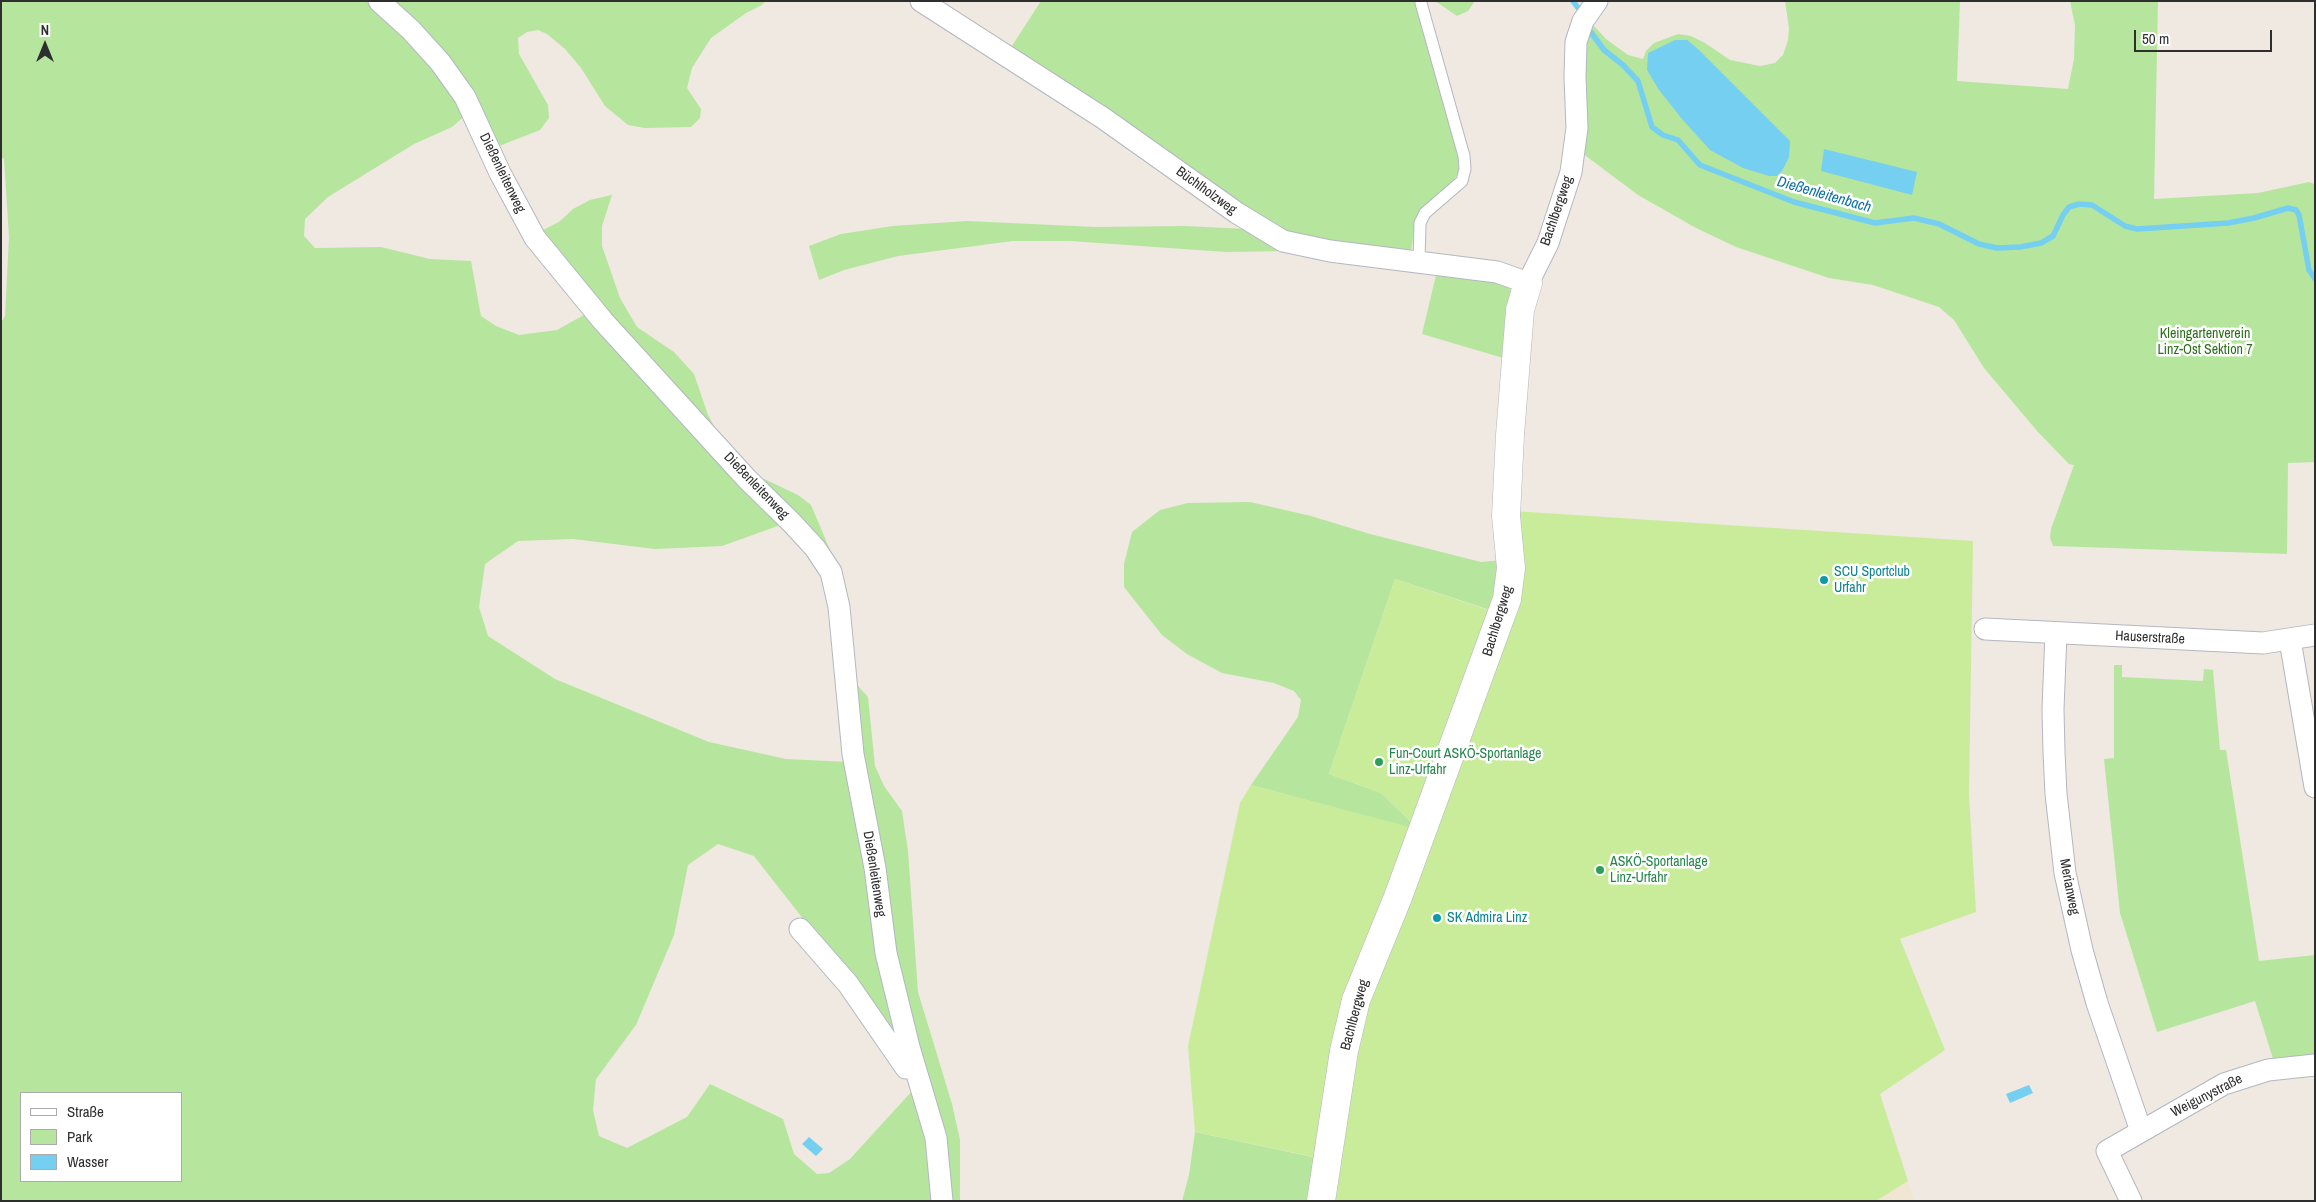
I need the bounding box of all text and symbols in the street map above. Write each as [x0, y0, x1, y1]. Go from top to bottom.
north arrow [20, 20, 70, 70]
scale bar [2136, 20, 2274, 52]
text: N [41, 21, 49, 39]
text: 50 m [2142, 28, 2169, 49]
street label: Dießenleitenweg [475, 130, 529, 216]
street label: Büchlholzweg [1172, 163, 1240, 219]
water label: Dießenleitenbach [1775, 173, 1873, 217]
street label: Bachlbergweg [1537, 174, 1577, 248]
park label: Kleingartenverein Linz-Ost Sektion 7 [2157, 326, 2253, 358]
street label: Dießenleitenweg [720, 449, 792, 523]
place label: SCU Sportclub Urfahr [1834, 564, 1910, 596]
marker: SCU Sportclub Urfahr [1818, 574, 1830, 586]
street label: Bachlbergweg [1479, 584, 1517, 658]
street label: Hauserstraße [2115, 628, 2185, 648]
place label: Fun-Court ASKÖ-Sportanlage Linz-Urfahr [1389, 746, 1542, 779]
marker: Fun-Court ASKÖ-Sportanlage Linz-Urfahr [1373, 756, 1385, 768]
street label: Dießenleitenweg [859, 830, 889, 918]
place label: ASKÖ-Sportanlage Linz-Urfahr [1610, 854, 1708, 886]
street label: Merianweg [2055, 858, 2083, 916]
marker: ASKÖ-Sportanlage Linz-Urfahr [1594, 864, 1606, 876]
place label: SK Admira Linz [1447, 910, 1527, 926]
marker: SK Admira Linz [1431, 912, 1443, 924]
street label: Bachlbergweg [1337, 978, 1373, 1052]
street label: Weigunystraße [2169, 1071, 2245, 1121]
legend [20, 1092, 182, 1182]
text: Straße [67, 1101, 104, 1122]
text: Park [67, 1126, 92, 1147]
text: Wasser [67, 1151, 108, 1172]

